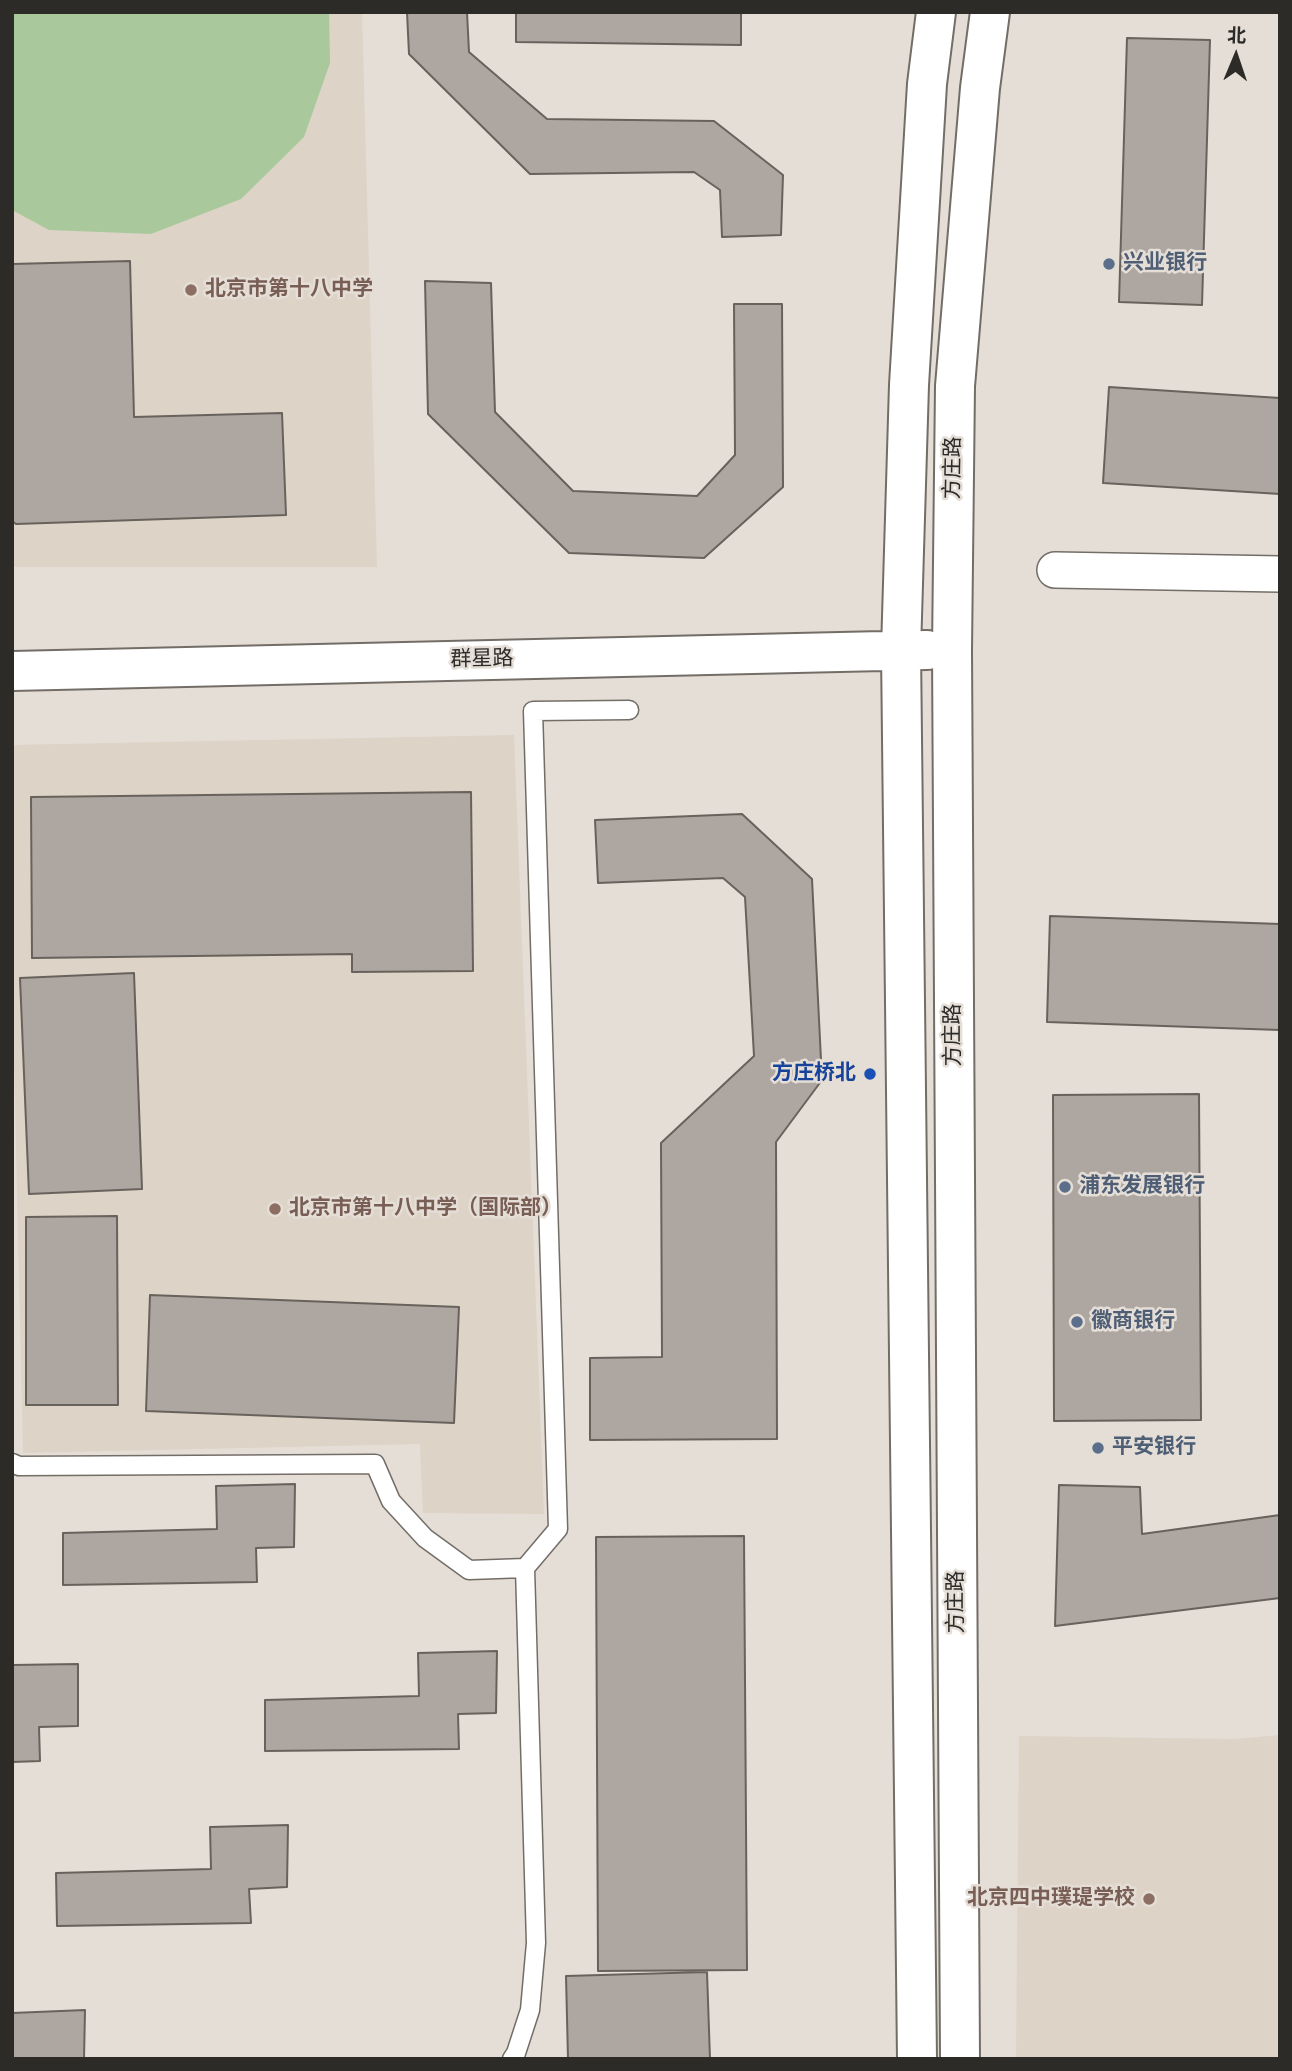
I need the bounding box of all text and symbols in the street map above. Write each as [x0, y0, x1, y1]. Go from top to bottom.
text: 北 [1227, 20, 1247, 49]
north arrow [1201, 21, 1271, 91]
place label: 兴业银行 [1123, 251, 1207, 277]
marker: 兴业银行 [1101, 256, 1117, 272]
place label: 北京市第十八中学 [205, 277, 373, 303]
marker: 北京市第十八中学 [183, 282, 199, 298]
street label: 方庄路 [941, 436, 967, 500]
street label: 群星路 [450, 647, 514, 673]
street label: 方庄路 [941, 1004, 967, 1066]
place label: 方庄桥北 [772, 1061, 856, 1087]
marker: 方庄桥北 [862, 1066, 878, 1082]
place label: 浦东发展银行 [1079, 1174, 1205, 1200]
marker: 浦东发展银行 [1057, 1179, 1073, 1195]
place label: 北京市第十八中学（国际部） [289, 1196, 562, 1222]
marker: 北京市第十八中学（国际部） [267, 1201, 283, 1217]
place label: 徽商银行 [1091, 1309, 1175, 1335]
marker: 徽商银行 [1069, 1314, 1085, 1330]
place label: 平安银行 [1112, 1435, 1196, 1461]
marker: 平安银行 [1090, 1440, 1106, 1456]
street label: 方庄路 [944, 1571, 970, 1633]
place label: 北京四中璞瑅学校 [967, 1886, 1135, 1912]
marker: 北京四中璞瑅学校 [1141, 1891, 1157, 1907]

